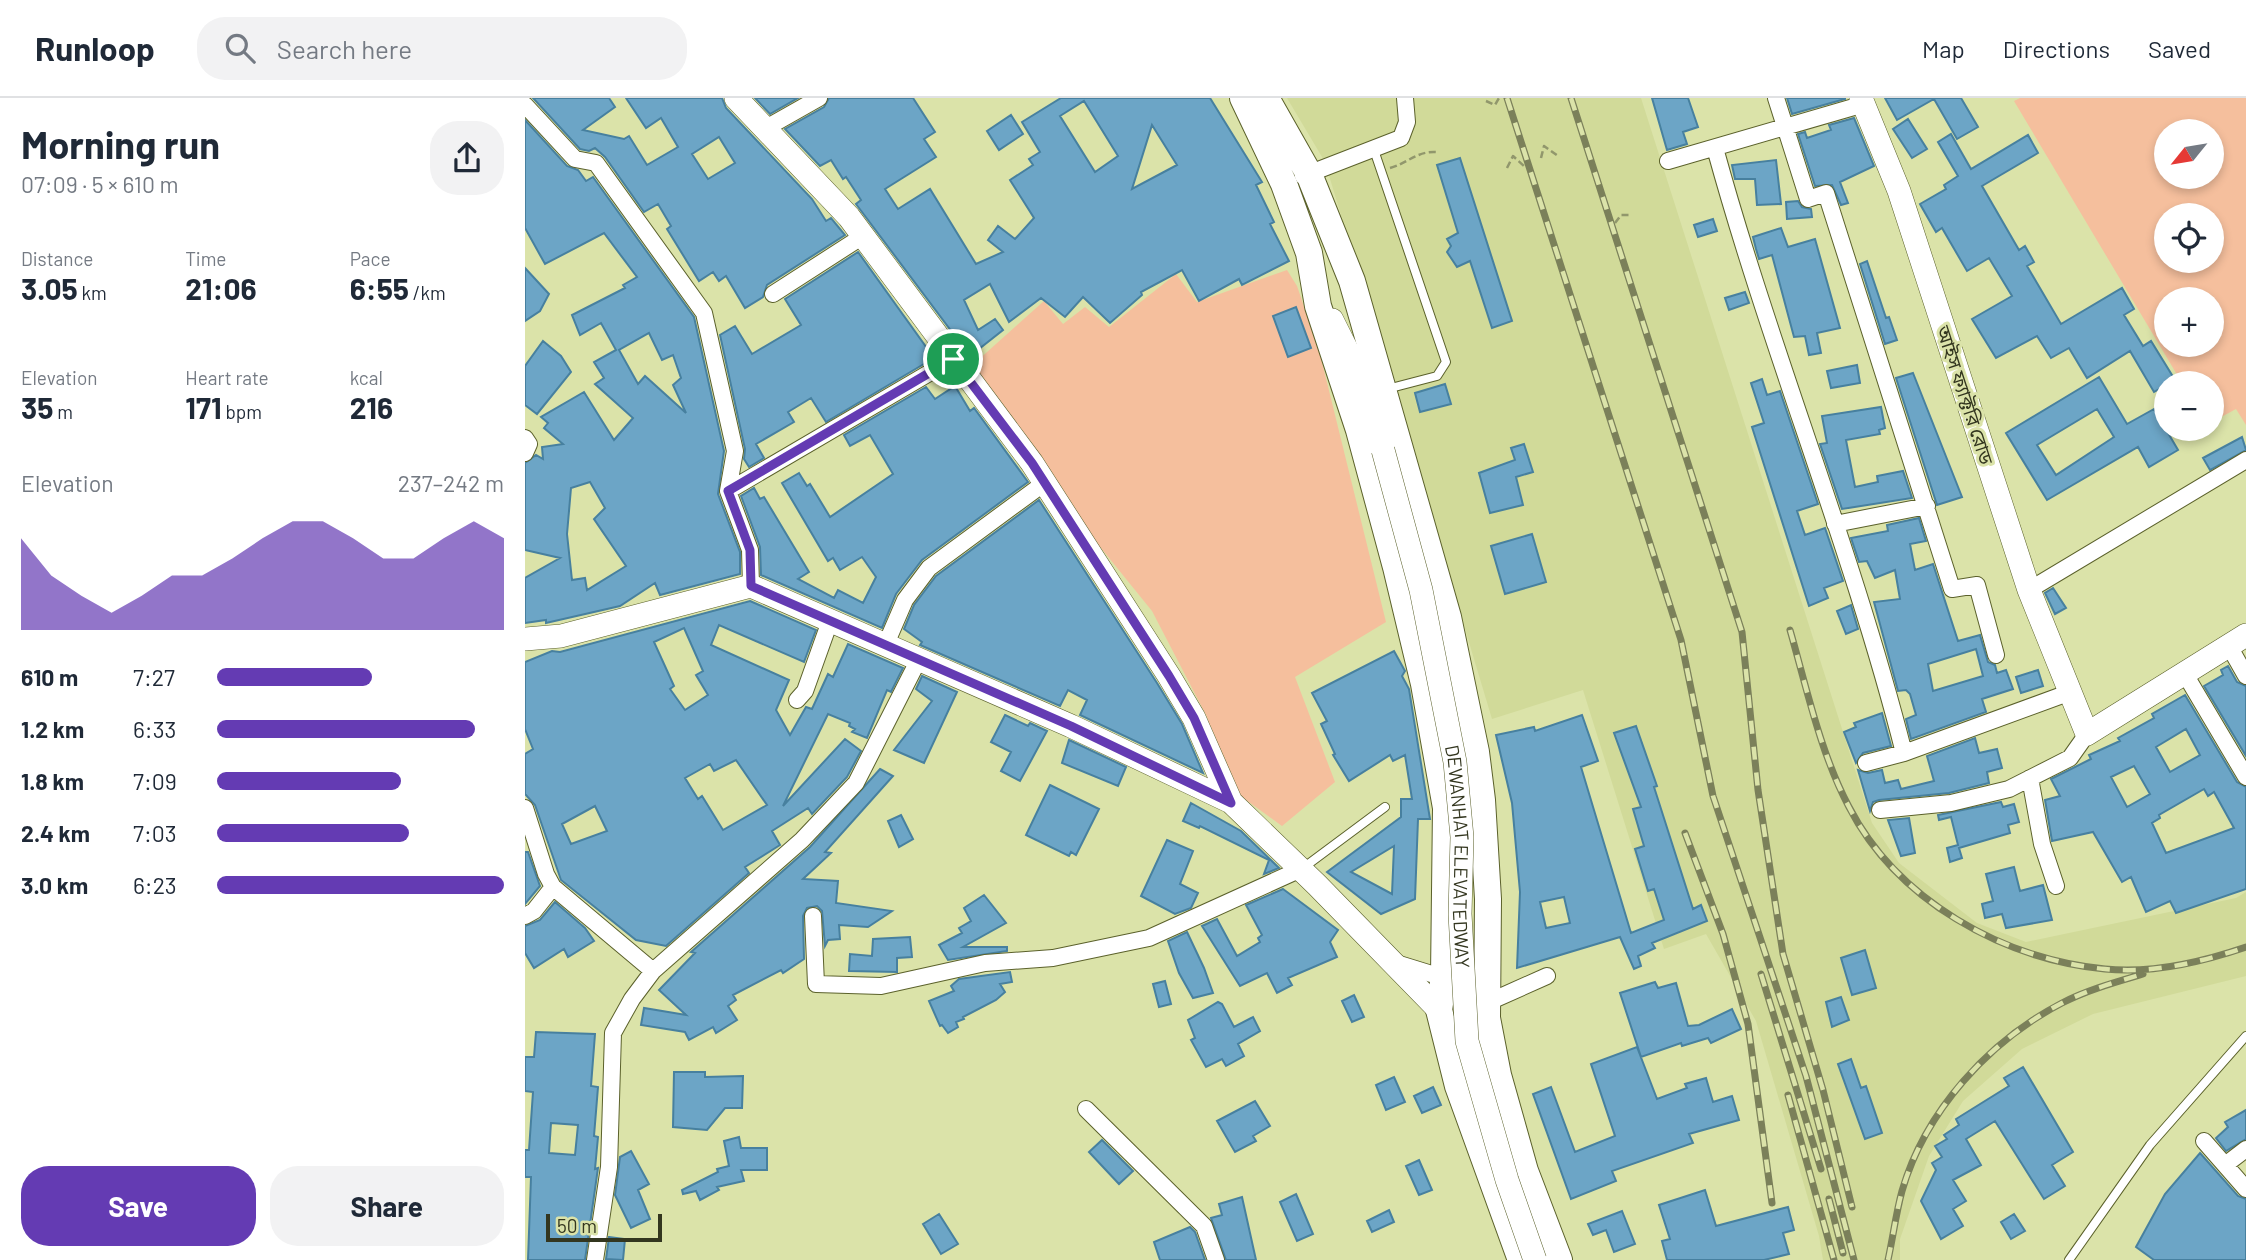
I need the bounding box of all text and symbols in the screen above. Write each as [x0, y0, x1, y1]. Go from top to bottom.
search box [197, 17, 687, 80]
text: Runloop [35, 28, 155, 68]
icon: search [221, 29, 259, 67]
text: Search here [277, 33, 412, 64]
text: Map [1922, 34, 1965, 63]
text: Directions [2003, 34, 2110, 63]
text: Saved [2148, 34, 2211, 63]
north arrow [2154, 119, 2224, 189]
map controls [2154, 119, 2224, 441]
text: Morning run [21, 121, 220, 167]
button: share [430, 121, 504, 195]
text: 07:09 · 5 × 610 m [21, 170, 179, 198]
button: locate [2154, 203, 2224, 273]
text: Distance [21, 247, 93, 270]
text: Time [185, 247, 226, 270]
text: Pace [350, 247, 391, 270]
text: 3.05 [21, 270, 78, 306]
text: 21:06 [185, 270, 257, 306]
text: 6:55 [350, 270, 409, 306]
text: km [78, 281, 107, 304]
text: /km [409, 281, 446, 304]
button: + [2154, 287, 2224, 357]
street label: আইস ফ্যাক্টরি রোড [1932, 322, 1999, 468]
pin [923, 329, 983, 389]
icon: arrive [934, 340, 972, 378]
text: Elevation [21, 366, 98, 389]
text: Heart rate [185, 366, 269, 389]
text: kcal [350, 366, 383, 389]
button: − [2154, 371, 2224, 441]
text: 35 [21, 389, 53, 425]
text: 171 [185, 389, 222, 425]
text: 216 [350, 389, 393, 425]
text: m [53, 400, 73, 423]
text: bpm [222, 400, 262, 423]
text: Elevation [21, 469, 114, 497]
text: 237–242 m [398, 469, 504, 497]
text: 610 m [21, 663, 78, 691]
text: 7:27 [133, 663, 175, 691]
text: 1.2 km [21, 715, 84, 743]
text: 6:33 [133, 715, 176, 743]
street label: DEWANHAT ELEVATEDWAY [1441, 743, 1475, 969]
text: 1.8 km [21, 767, 84, 795]
text: 7:09 [133, 767, 177, 795]
text: 2.4 km [21, 819, 90, 847]
text: 7:03 [133, 819, 177, 847]
text: 3.0 km [21, 871, 88, 899]
text: 6:23 [133, 871, 177, 899]
button: Save [21, 1166, 256, 1246]
button: Share [270, 1166, 504, 1246]
scale bar [546, 1211, 661, 1243]
text: 50 m [557, 1214, 597, 1237]

